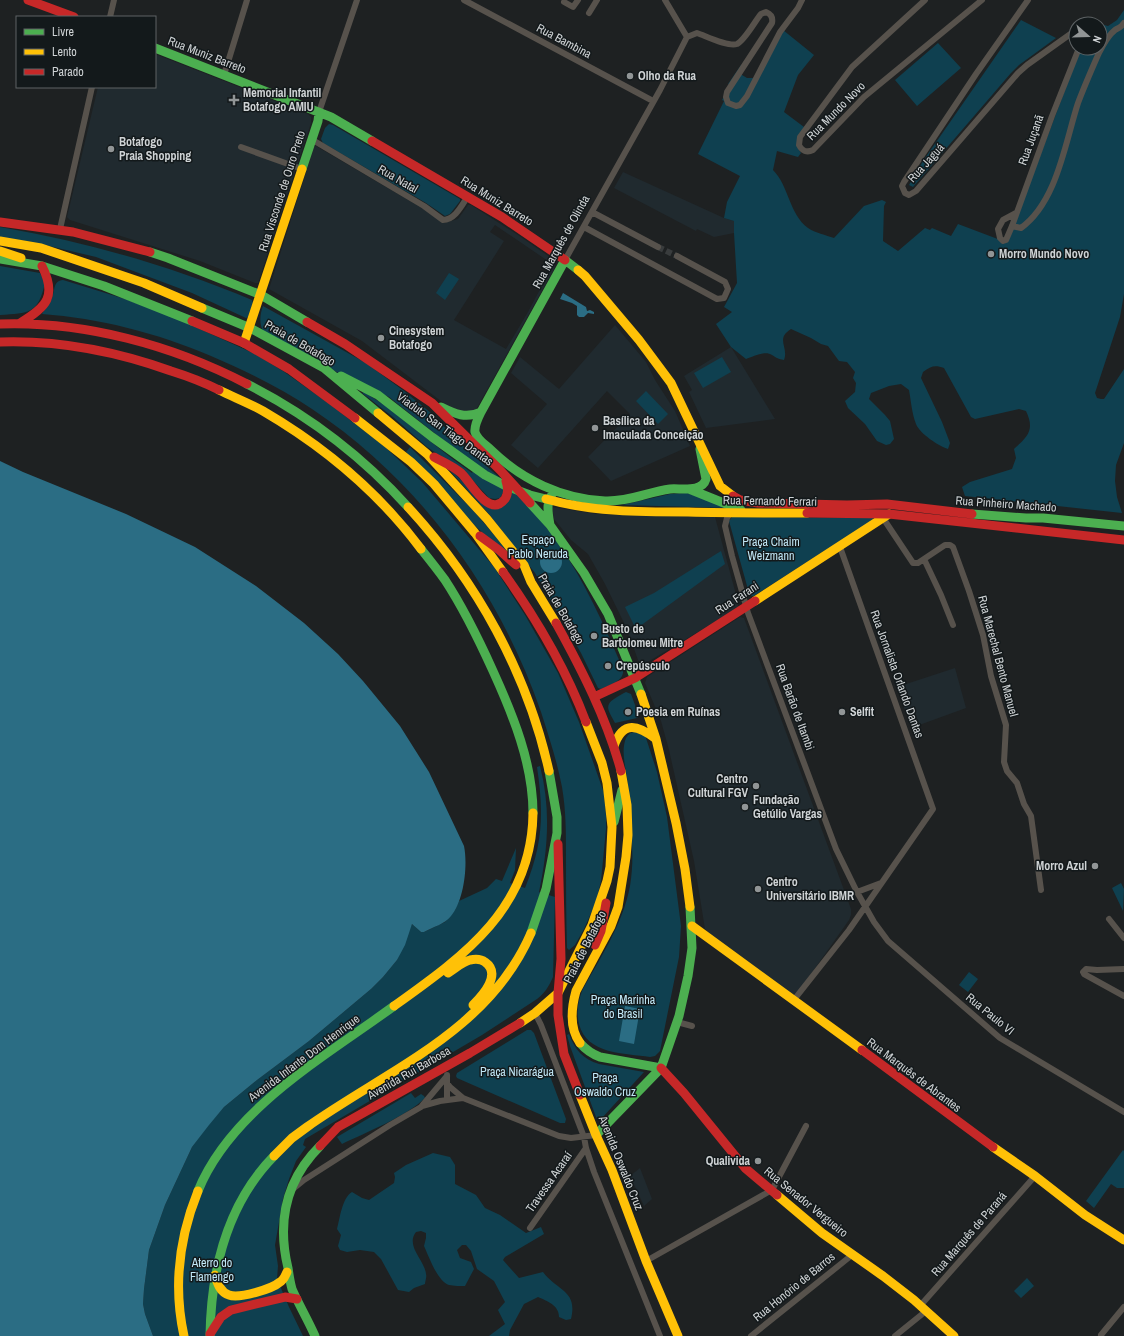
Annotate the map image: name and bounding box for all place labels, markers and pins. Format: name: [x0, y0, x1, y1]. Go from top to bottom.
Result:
place label: Olho da Rua: [638, 68, 696, 84]
marker: Olho da Rua: [625, 71, 635, 81]
place label: Memorial Infantil Botafogo AMIU: [243, 85, 321, 115]
marker: Memorial Infantil Botafogo AMIU: [228, 94, 240, 106]
place label: Botafogo Praia Shopping: [119, 134, 191, 164]
marker: Botafogo Praia Shopping: [106, 144, 116, 154]
place label: Morro Mundo Novo: [999, 246, 1089, 262]
marker: Morro Mundo Novo: [986, 249, 996, 259]
place label: Cinesystem Botafogo: [389, 323, 444, 353]
marker: Cinesystem Botafogo: [376, 333, 386, 343]
place label: Basílica da Imaculada Conceição: [603, 413, 704, 443]
marker: Basílica da Imaculada Conceição: [590, 423, 600, 433]
place label: Busto de Bartolomeu Mitre: [602, 621, 683, 651]
marker: Busto de Bartolomeu Mitre: [589, 631, 599, 641]
place label: Crepúsculo: [616, 658, 670, 674]
marker: Crepúsculo: [603, 661, 613, 671]
place label: Poesia em Ruínas: [636, 704, 721, 720]
place label: Selfit: [850, 704, 875, 720]
marker: Poesia em Ruínas: [623, 707, 633, 717]
marker: Selfit: [837, 707, 847, 717]
place label: Centro Cultural FGV: [688, 771, 748, 801]
marker: Centro Cultural FGV: [751, 781, 761, 791]
place label: Fundação Getúlio Vargas: [753, 792, 822, 822]
marker: Fundação Getúlio Vargas: [740, 802, 750, 812]
place label: Morro Azul: [1036, 858, 1087, 874]
marker: Morro Azul: [1090, 861, 1100, 871]
place label: Centro Universitário IBMR: [766, 874, 854, 904]
marker: Centro Universitário IBMR: [753, 884, 763, 894]
place label: Qualivida: [706, 1153, 751, 1169]
marker: Qualivida: [753, 1156, 763, 1166]

